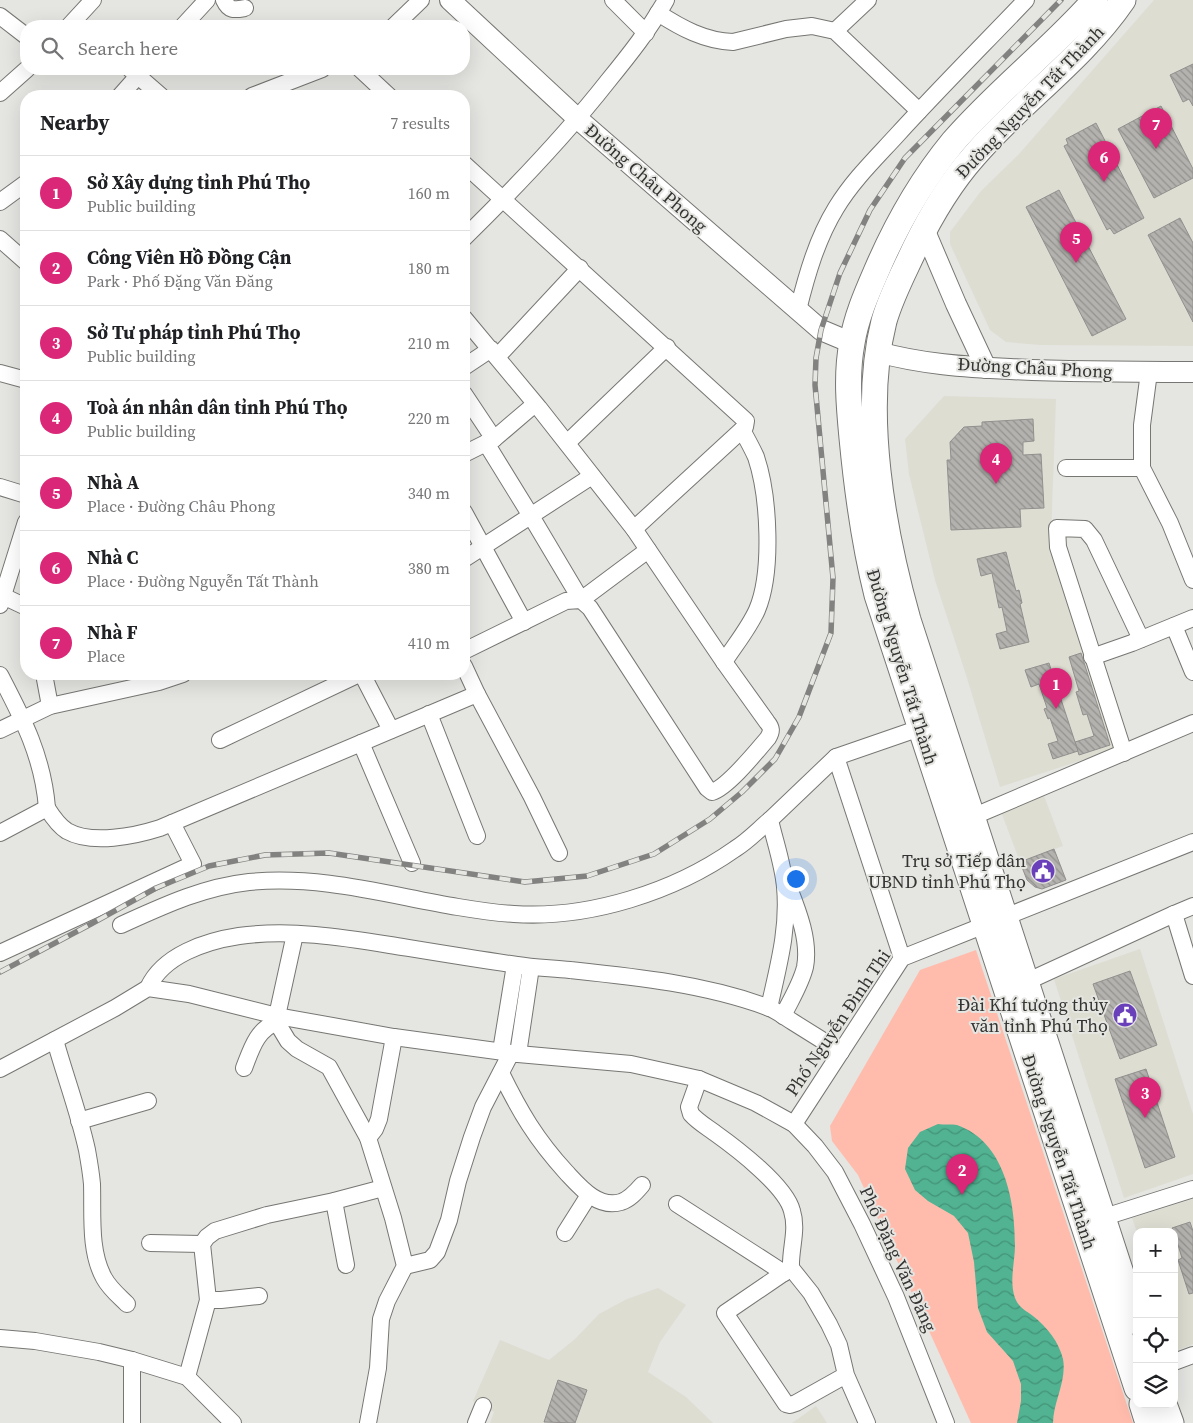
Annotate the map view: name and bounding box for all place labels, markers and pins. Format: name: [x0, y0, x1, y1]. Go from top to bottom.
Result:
pin: 7: [1140, 108, 1172, 149]
pin: 6: [1088, 141, 1120, 182]
pin: 5: [1060, 222, 1092, 263]
pin: 4: [980, 443, 1012, 484]
pin: 1: [1040, 668, 1072, 709]
place label: Trụ sở Tiếp dân UBND tỉnh Phú Thọ: [868, 848, 1026, 894]
public building icon: Trụ sở Tiếp dân UBND tỉnh Phú Thọ: [1030, 858, 1056, 884]
place label: Đài Khí tượng thủy văn tỉnh Phú Thọ: [958, 992, 1109, 1038]
public building icon: Đài Khí tượng thủy văn tỉnh Phú Thọ: [1112, 1002, 1138, 1028]
pin: 3: [1129, 1077, 1161, 1118]
pin: 2: [946, 1154, 978, 1195]

